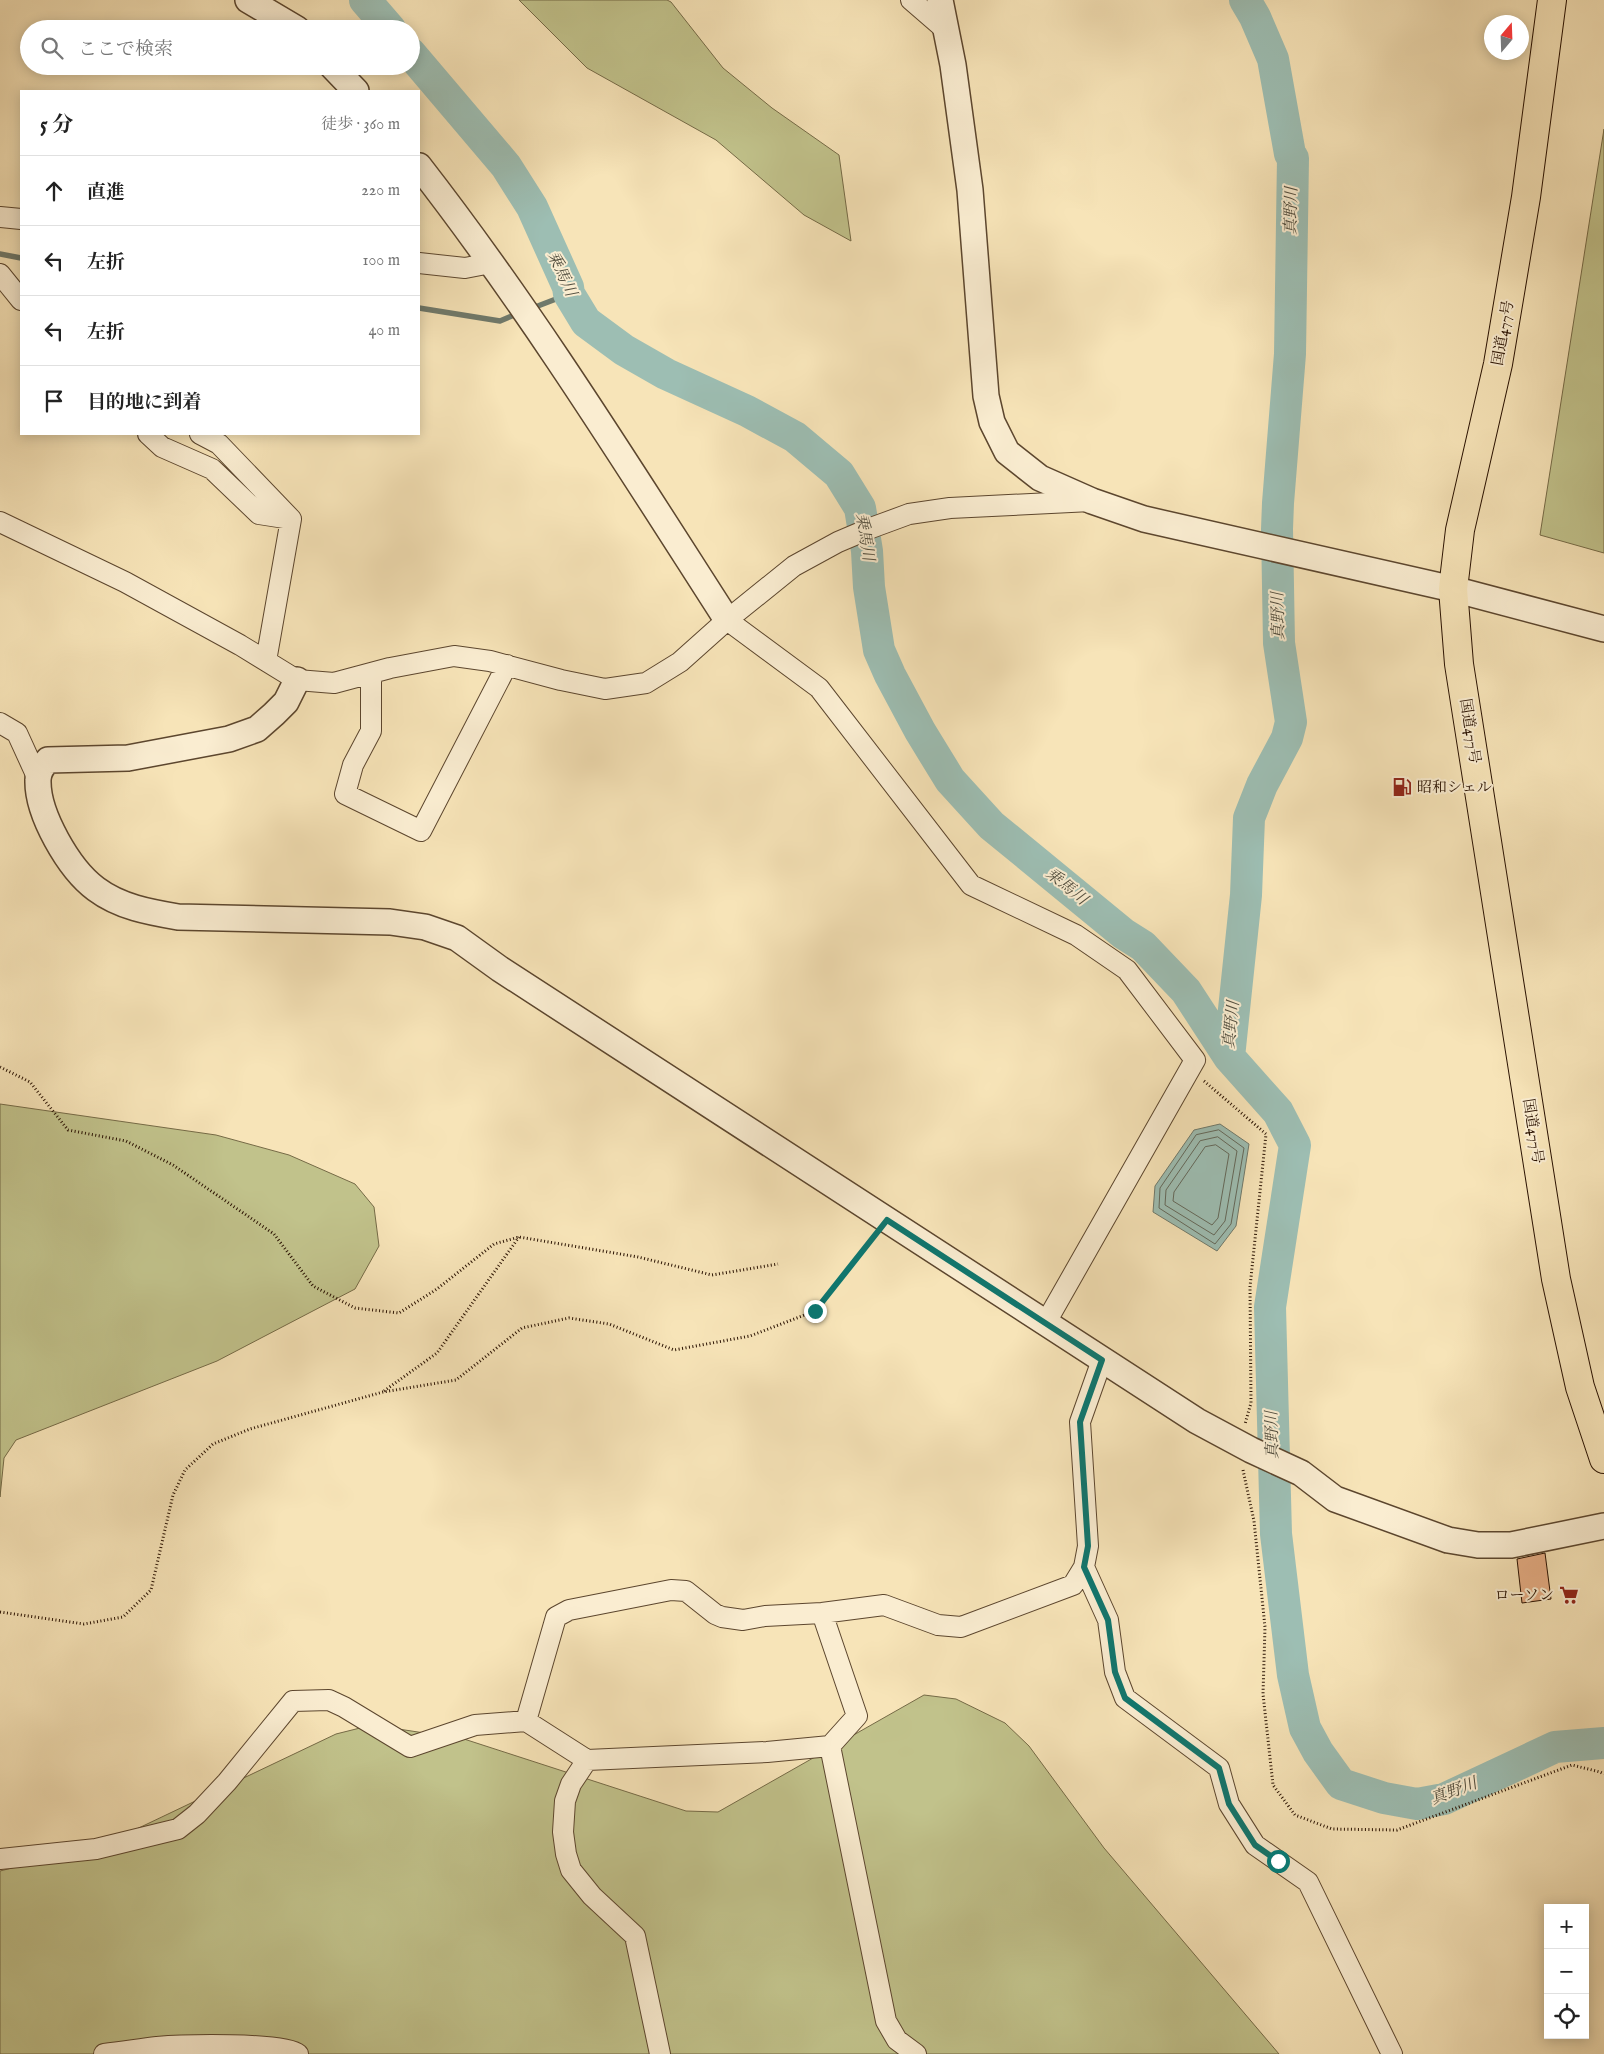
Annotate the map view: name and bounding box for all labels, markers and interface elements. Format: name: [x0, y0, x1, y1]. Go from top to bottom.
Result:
north arrow: [1484, 15, 1529, 60]
search box: [20, 20, 420, 75]
icon: search: [38, 34, 66, 62]
text: ここで検索: [78, 38, 173, 62]
text: 5 分: [40, 112, 73, 139]
text: 徒歩 · 360 m: [321, 115, 400, 135]
icon: ahead: [40, 177, 68, 205]
text: 直進: [87, 181, 125, 205]
text: 220 m: [361, 181, 400, 201]
water label: 真野川: [1282, 185, 1302, 235]
icon: left: [40, 247, 68, 275]
water label: 乗馬川: [542, 248, 581, 302]
text: 左折: [87, 251, 125, 275]
text: 100 m: [363, 251, 400, 271]
street label: 国道477号: [1488, 299, 1518, 367]
icon: left: [40, 317, 68, 345]
text: 左折: [87, 321, 125, 345]
text: 40 m: [368, 321, 400, 341]
icon: arrive: [40, 387, 68, 415]
text: 目的地に到着: [87, 391, 201, 415]
water label: 乗馬川: [850, 512, 878, 564]
water label: 真野川: [1269, 590, 1289, 640]
street label: 国道477号: [1455, 697, 1485, 765]
fuel station icon: 昭和シェル: [1391, 776, 1413, 798]
place label: 昭和シェル: [1417, 778, 1492, 797]
water label: 乗馬川: [1041, 864, 1092, 911]
water label: 真野川: [1220, 998, 1245, 1050]
street label: 国道477号: [1518, 1097, 1548, 1165]
route end: [804, 1300, 827, 1323]
water label: 真野川: [1263, 1409, 1283, 1459]
supermarket icon: ローソン: [1558, 1584, 1580, 1606]
place label: ローソン: [1495, 1586, 1554, 1605]
water label: 真野川: [1428, 1773, 1482, 1810]
route start: [1267, 1850, 1290, 1873]
map controls: [1544, 1904, 1589, 2039]
button: +: [1544, 1904, 1589, 1949]
button: −: [1544, 1949, 1589, 1994]
button: locate: [1544, 1994, 1589, 2039]

